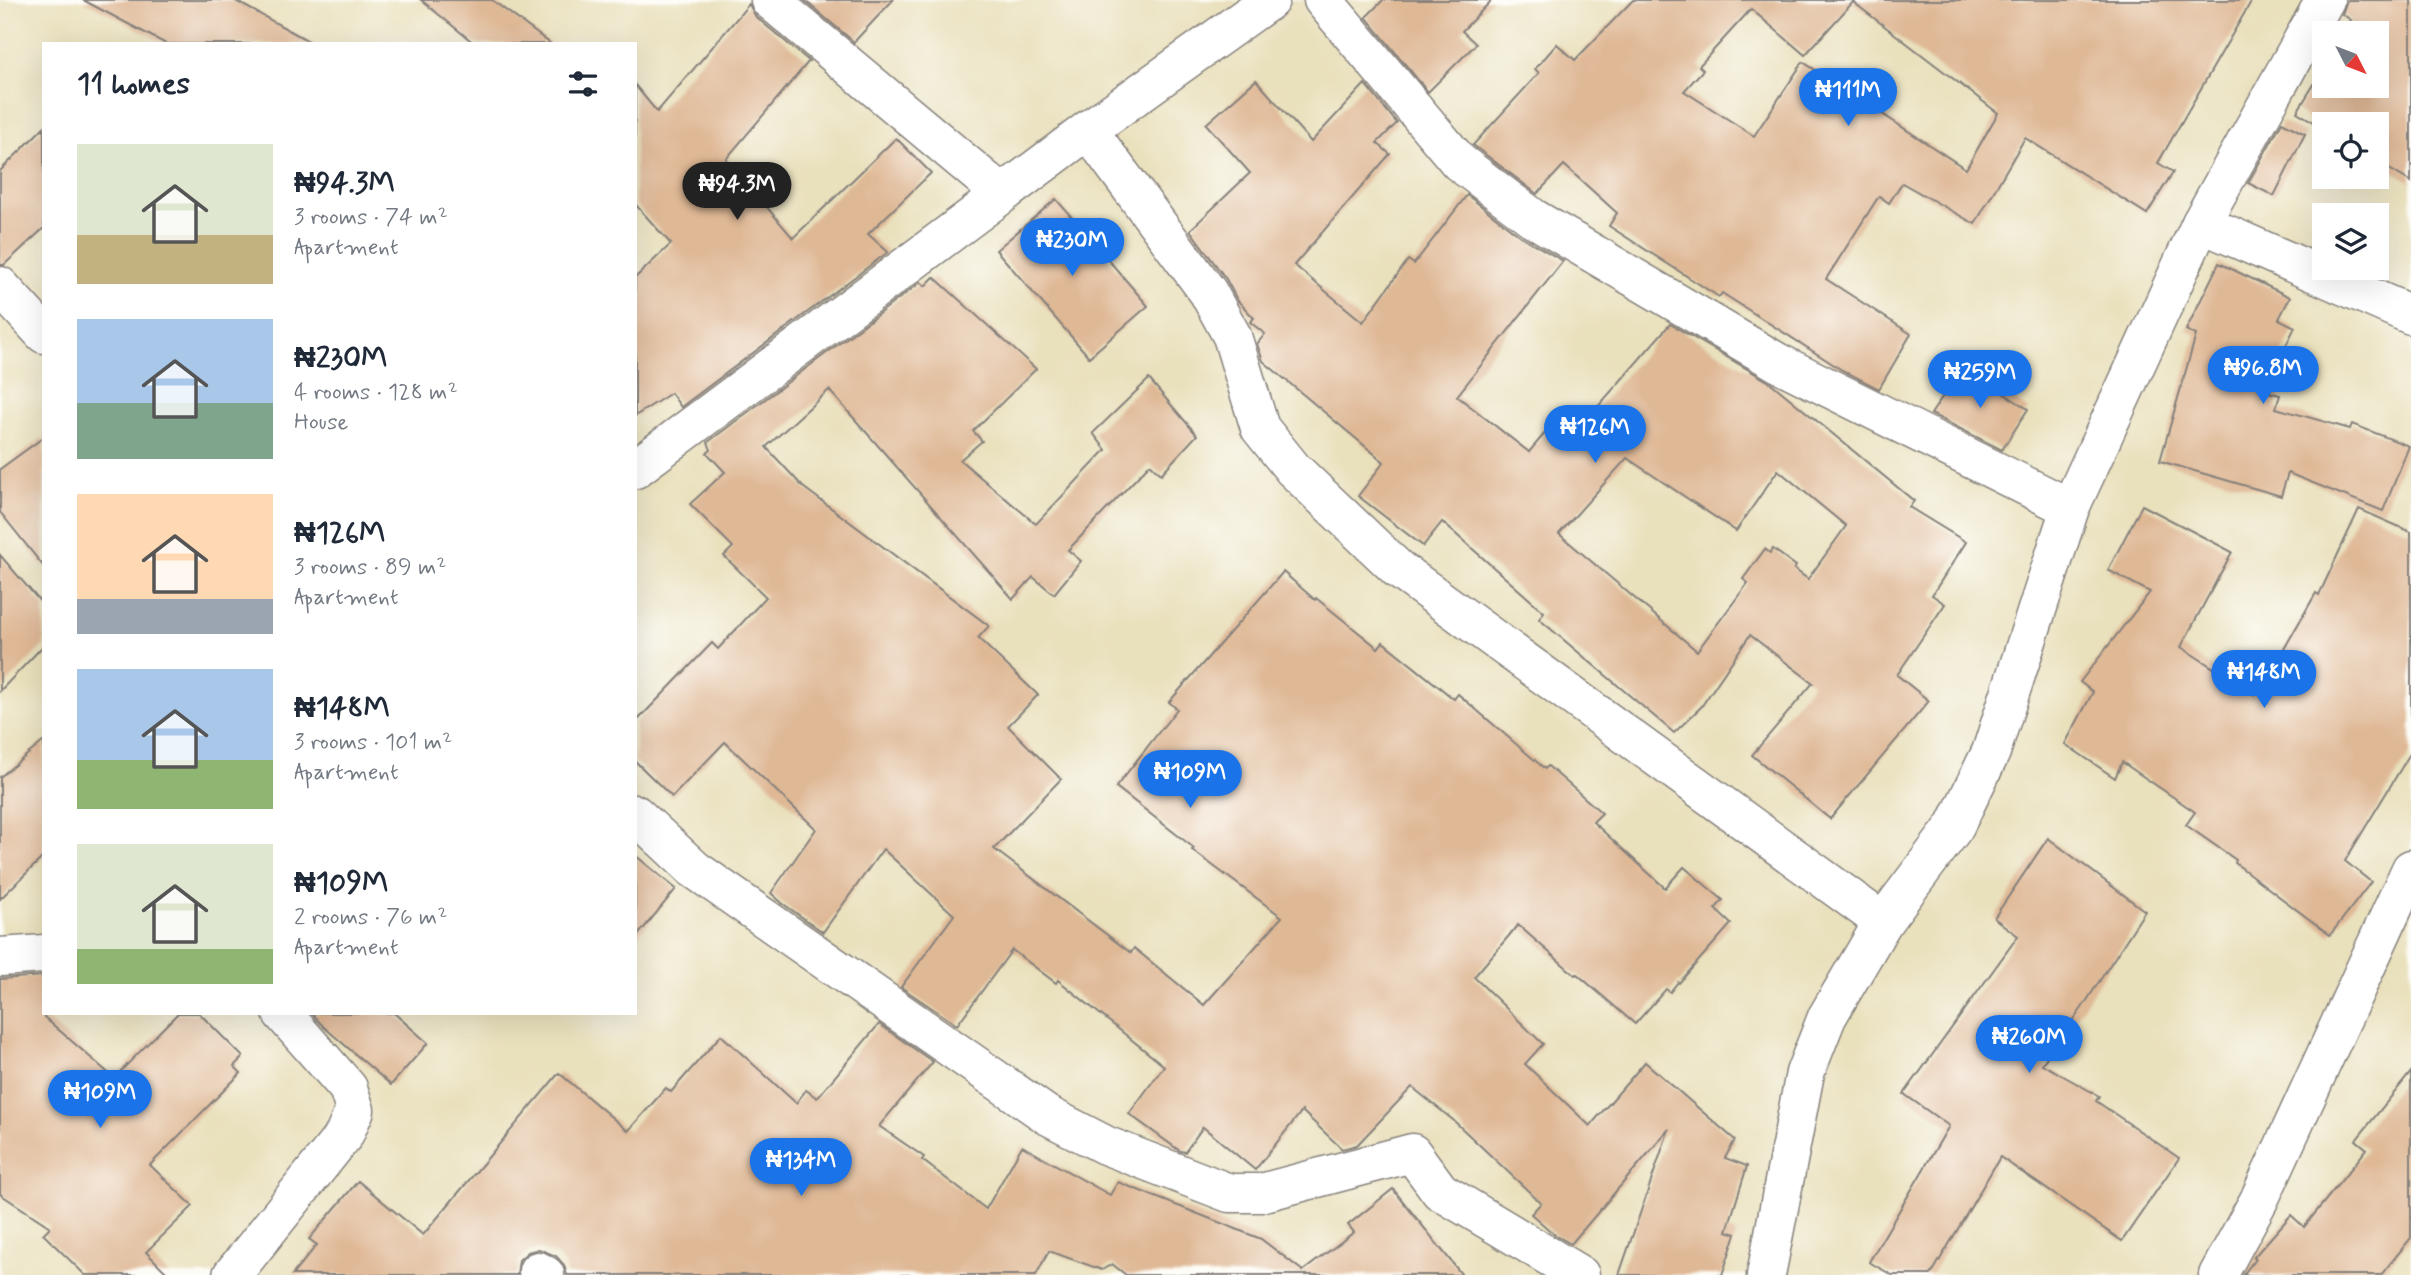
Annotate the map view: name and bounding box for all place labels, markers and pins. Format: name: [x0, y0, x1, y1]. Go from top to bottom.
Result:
pin: ₦111M: [1799, 68, 1897, 128]
pin: ₦94.3M: [680, 162, 794, 222]
pin: ₦230M: [1023, 218, 1121, 278]
pin: ₦96.8M: [2206, 346, 2320, 406]
pin: ₦259M: [1931, 350, 2029, 410]
pin: ₦126M: [1546, 406, 1644, 465]
pin: ₦148M: [2215, 650, 2313, 710]
pin: ₦109M: [1141, 750, 1239, 810]
pin: ₦260M: [1980, 1016, 2078, 1075]
pin: ₦109M: [51, 1070, 149, 1130]
pin: ₦134M: [752, 1138, 850, 1198]

